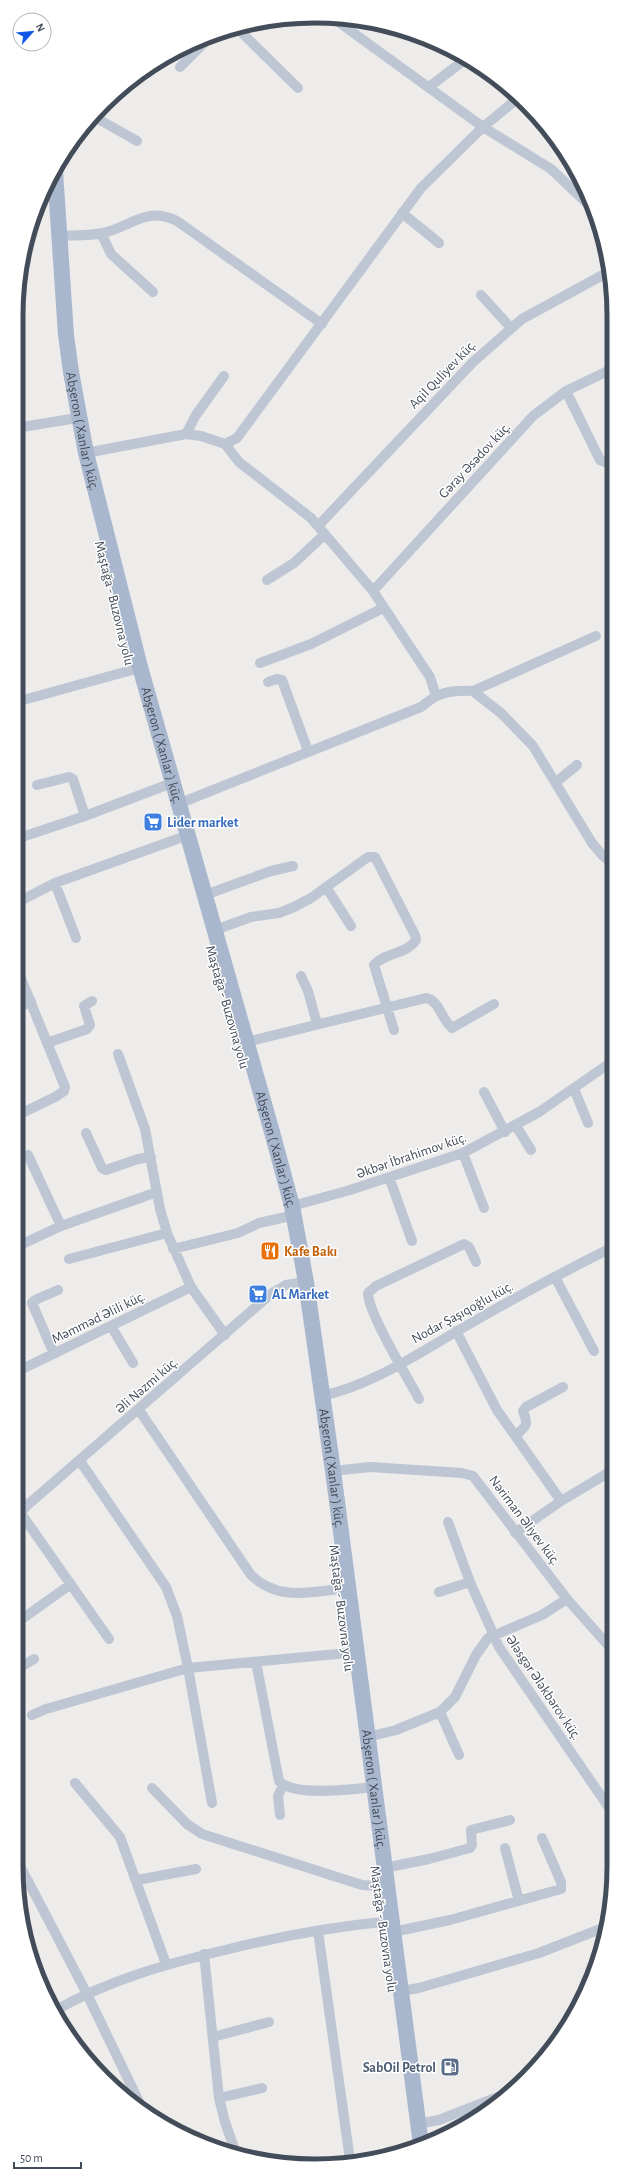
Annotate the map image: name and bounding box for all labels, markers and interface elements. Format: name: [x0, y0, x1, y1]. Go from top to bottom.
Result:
north arrow: [12, 12, 52, 52]
text: N: [34, 22, 47, 34]
street label: Aqil Quliyev küç.: [407, 338, 479, 412]
street label: Abşeron ( Xanlar ) küç.: [63, 371, 101, 492]
street label: Gəray Əsədov küç.: [436, 420, 513, 501]
street label: Maştağa - Buzovna yolu: [92, 540, 136, 667]
street label: Abşeron ( Xanlar ) küç.: [138, 685, 184, 805]
supermarket icon: Lider market: [142, 811, 164, 833]
place label: Lider market: [167, 816, 239, 830]
street label: Maştağa - Buzovna yolu: [203, 944, 251, 1071]
street label: Abşeron ( Xanlar ) küç.: [253, 1089, 298, 1210]
street label: Əkbər İbrahimov küç.: [353, 1128, 468, 1181]
restaurant icon: Kafe Bakı: [259, 1240, 281, 1262]
place label: Kafe Bakı: [284, 1245, 337, 1259]
street label: Nodar Şaşıqoğlu küç.: [410, 1279, 515, 1346]
supermarket icon: AL Market: [247, 1283, 269, 1305]
place label: AL Market: [272, 1288, 329, 1302]
street label: Məmməd Əlili küç.: [50, 1289, 147, 1347]
street label: Əli Nəzmi küç.: [113, 1355, 181, 1417]
street label: Abşeron ( Xanlar ) küç.: [316, 1407, 346, 1529]
street label: Nəriman Əliyev küç.: [486, 1473, 562, 1568]
street label: Maştağa - Buzovna yolu: [326, 1544, 356, 1672]
street label: Ələsgər Ələkbərov küç.: [503, 1633, 583, 1743]
street label: Abşeron ( Xanlar ) küç.: [359, 1729, 388, 1850]
street label: Maştağa - Buzovna yolu: [367, 1865, 399, 1993]
fuel station icon: SabOil Petrol: [439, 2056, 461, 2078]
place label: SabOil Petrol: [363, 2061, 436, 2075]
scale bar: [14, 2144, 81, 2170]
text: 50 m: [20, 2152, 43, 2164]

